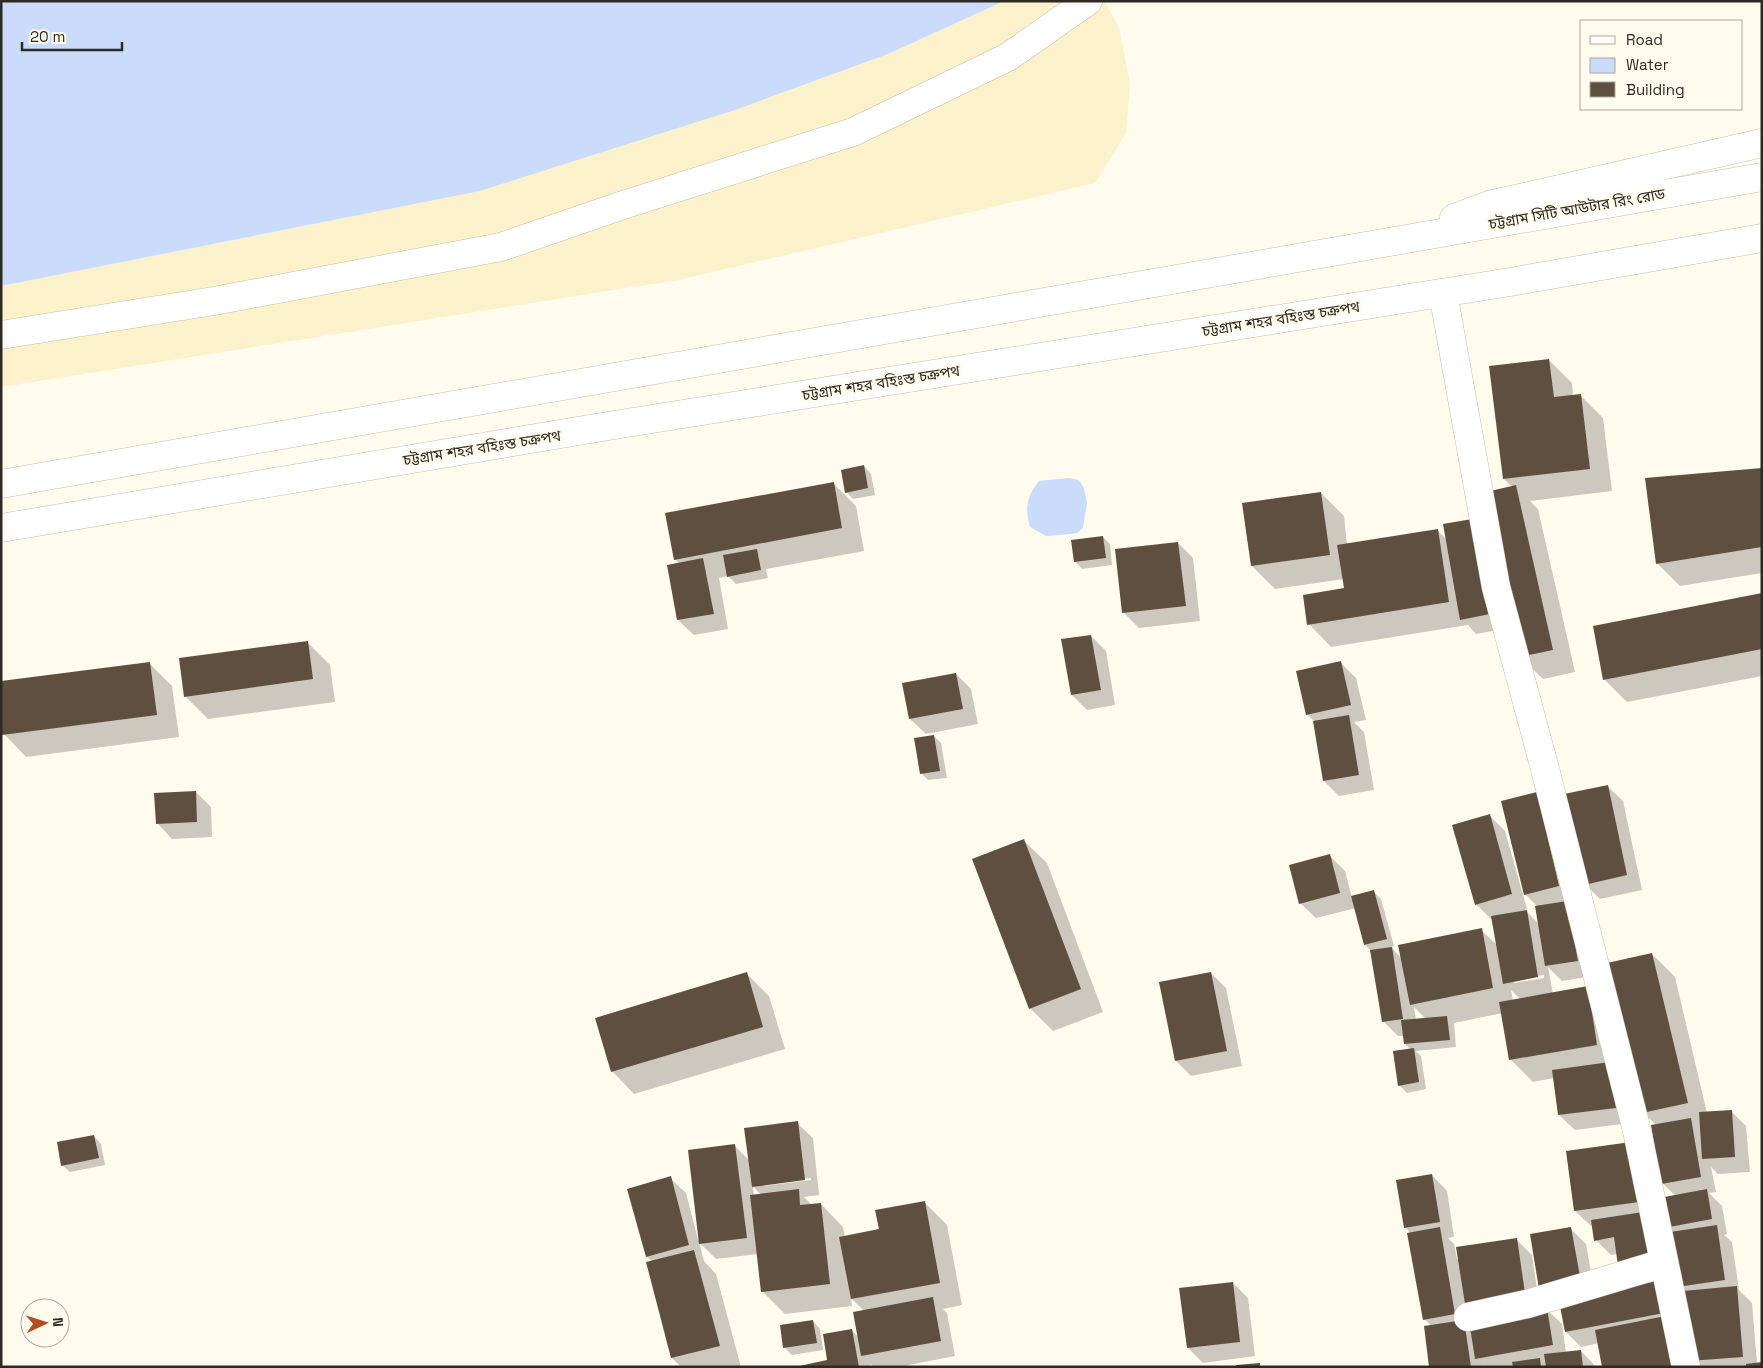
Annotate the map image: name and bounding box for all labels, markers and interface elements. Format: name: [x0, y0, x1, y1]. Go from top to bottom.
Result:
scale bar: [22, 20, 122, 52]
legend: [1580, 20, 1743, 110]
text: 20 m: [30, 27, 65, 46]
text: Road: [1626, 30, 1663, 49]
text: Water: [1626, 55, 1669, 74]
text: Building: [1626, 80, 1685, 99]
street label: চট্টগ্রাম সিটি আউটার রিং রোড: [1486, 184, 1667, 234]
street label: চট্টগ্রাম শহর বহিঃস্ত চক্রপথ: [1200, 297, 1361, 341]
street label: চট্টগ্রাম শহর বহিঃস্ত চক্রপথ: [800, 361, 961, 405]
street label: চট্টগ্রাম শহর বহিঃস্ত চক্রপথ: [401, 426, 562, 470]
north arrow: [20, 1298, 70, 1348]
text: N: [49, 1317, 67, 1327]

